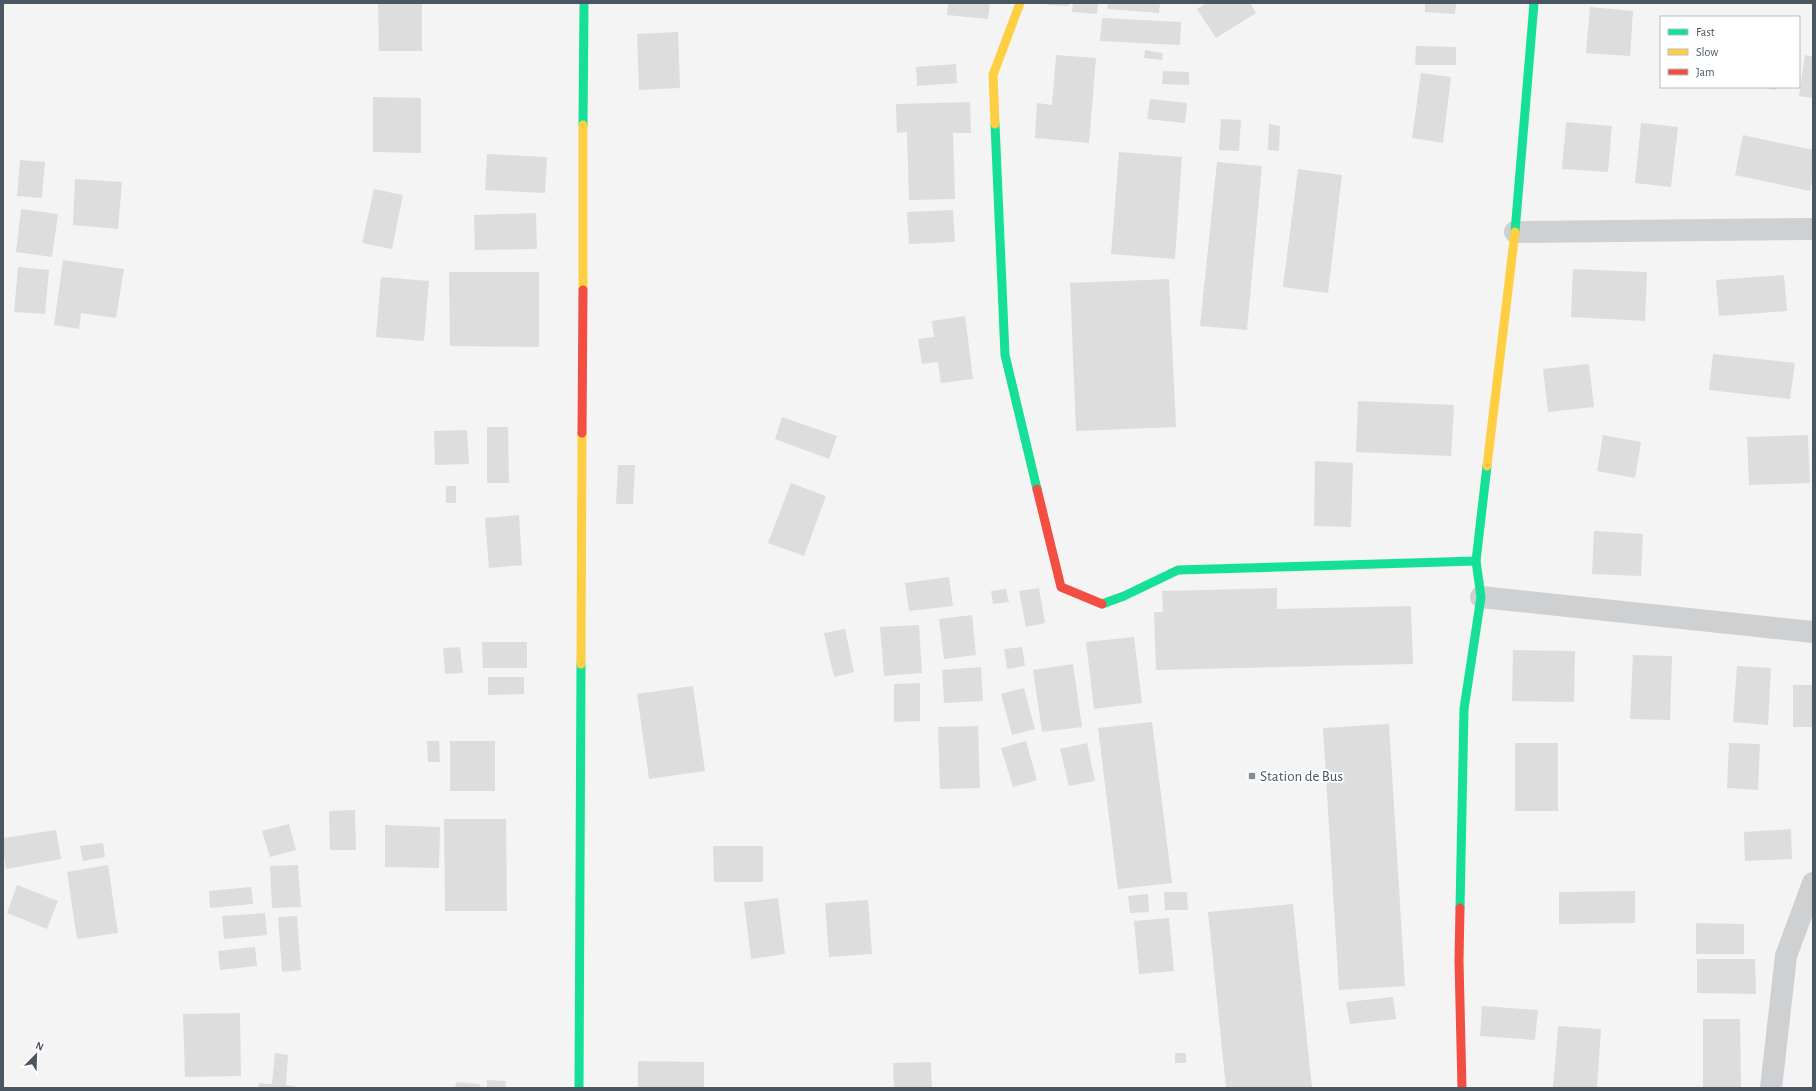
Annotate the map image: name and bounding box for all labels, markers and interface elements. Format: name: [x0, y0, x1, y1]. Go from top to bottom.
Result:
legend: [1660, 16, 1800, 88]
text: Fast: [1696, 26, 1715, 38]
text: Slow: [1696, 46, 1718, 58]
text: Jam: [1696, 66, 1715, 78]
place label: Station de Bus: [1260, 769, 1343, 784]
marker: Station de Bus: [1247, 771, 1257, 781]
north arrow: [16, 1035, 56, 1075]
text: N: [34, 1040, 45, 1053]

